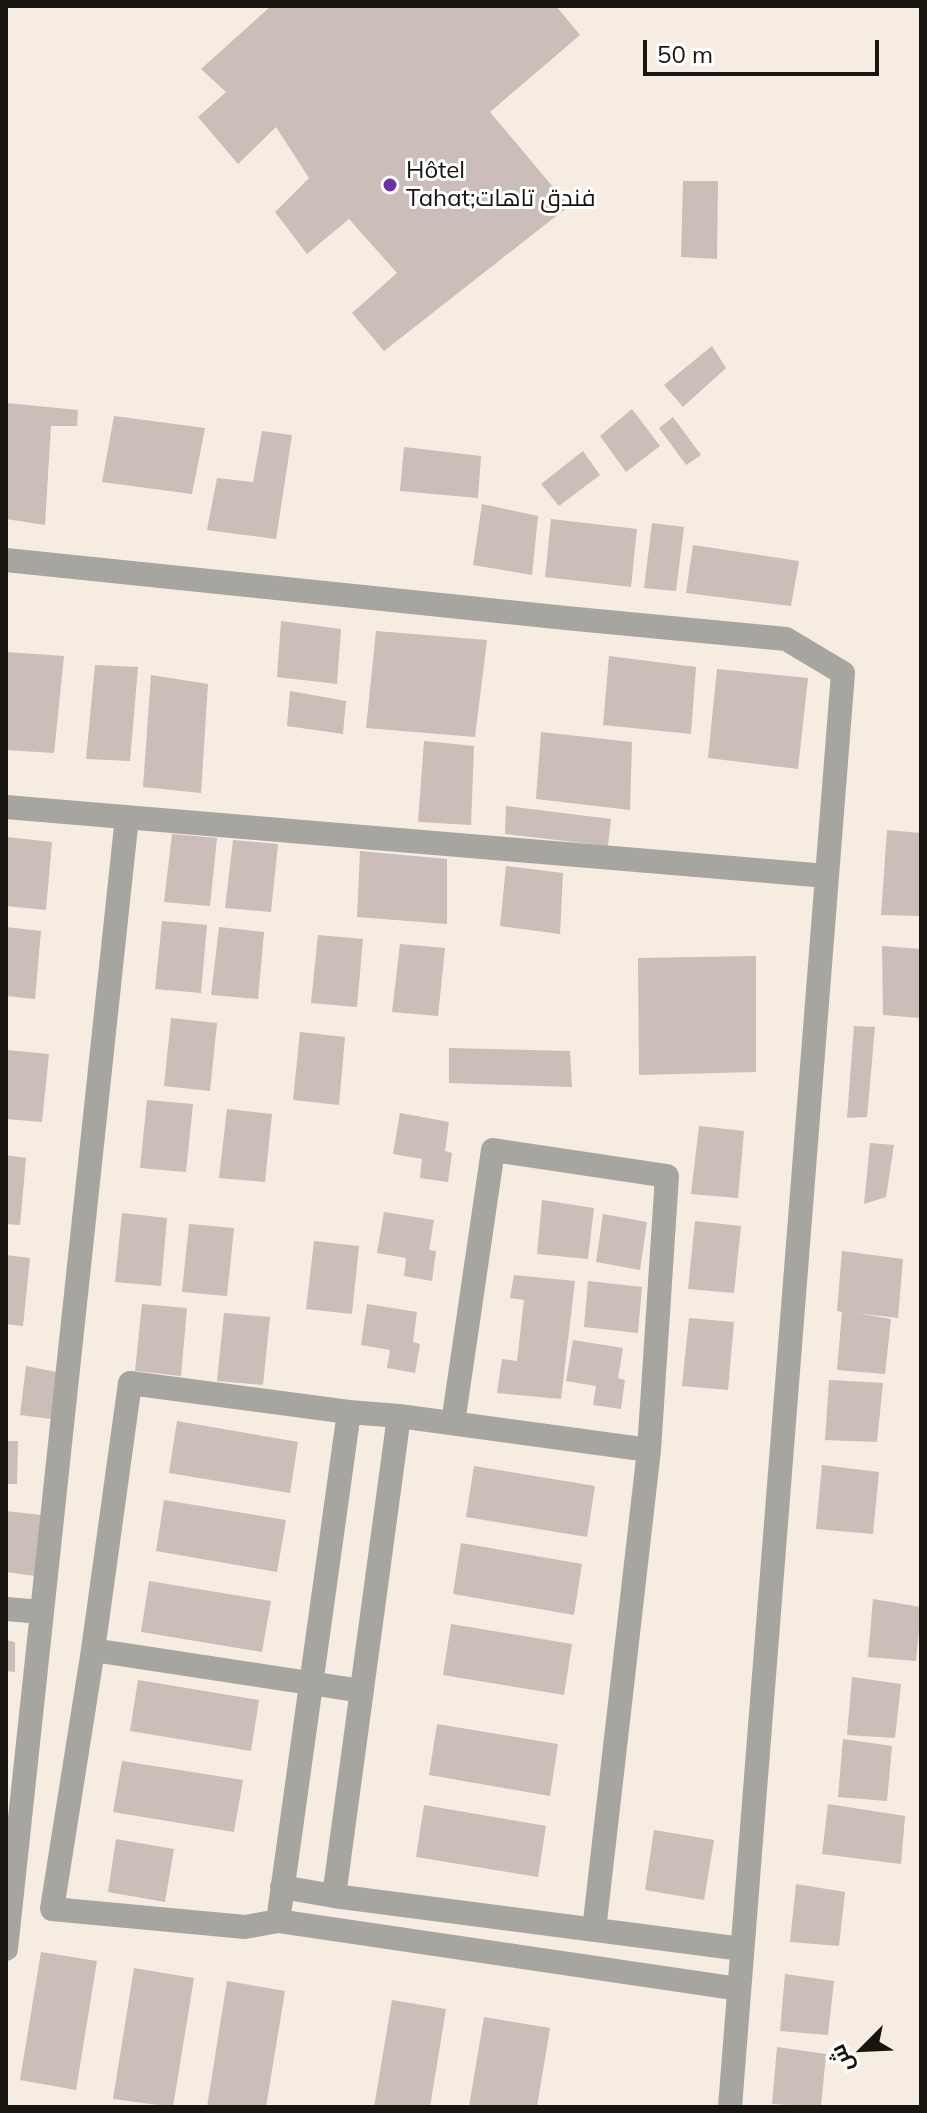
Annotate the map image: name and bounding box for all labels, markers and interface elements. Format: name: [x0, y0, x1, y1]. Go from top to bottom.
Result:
scale bar: [647, 24, 883, 74]
text: 50 m: [657, 39, 713, 69]
place label: Hôtel Tahat;فندق تاهات: [406, 157, 595, 213]
marker: Hôtel Tahat;فندق تاهات: [381, 176, 399, 194]
north arrow: [823, 2009, 903, 2089]
text: ش: [823, 2040, 860, 2077]

